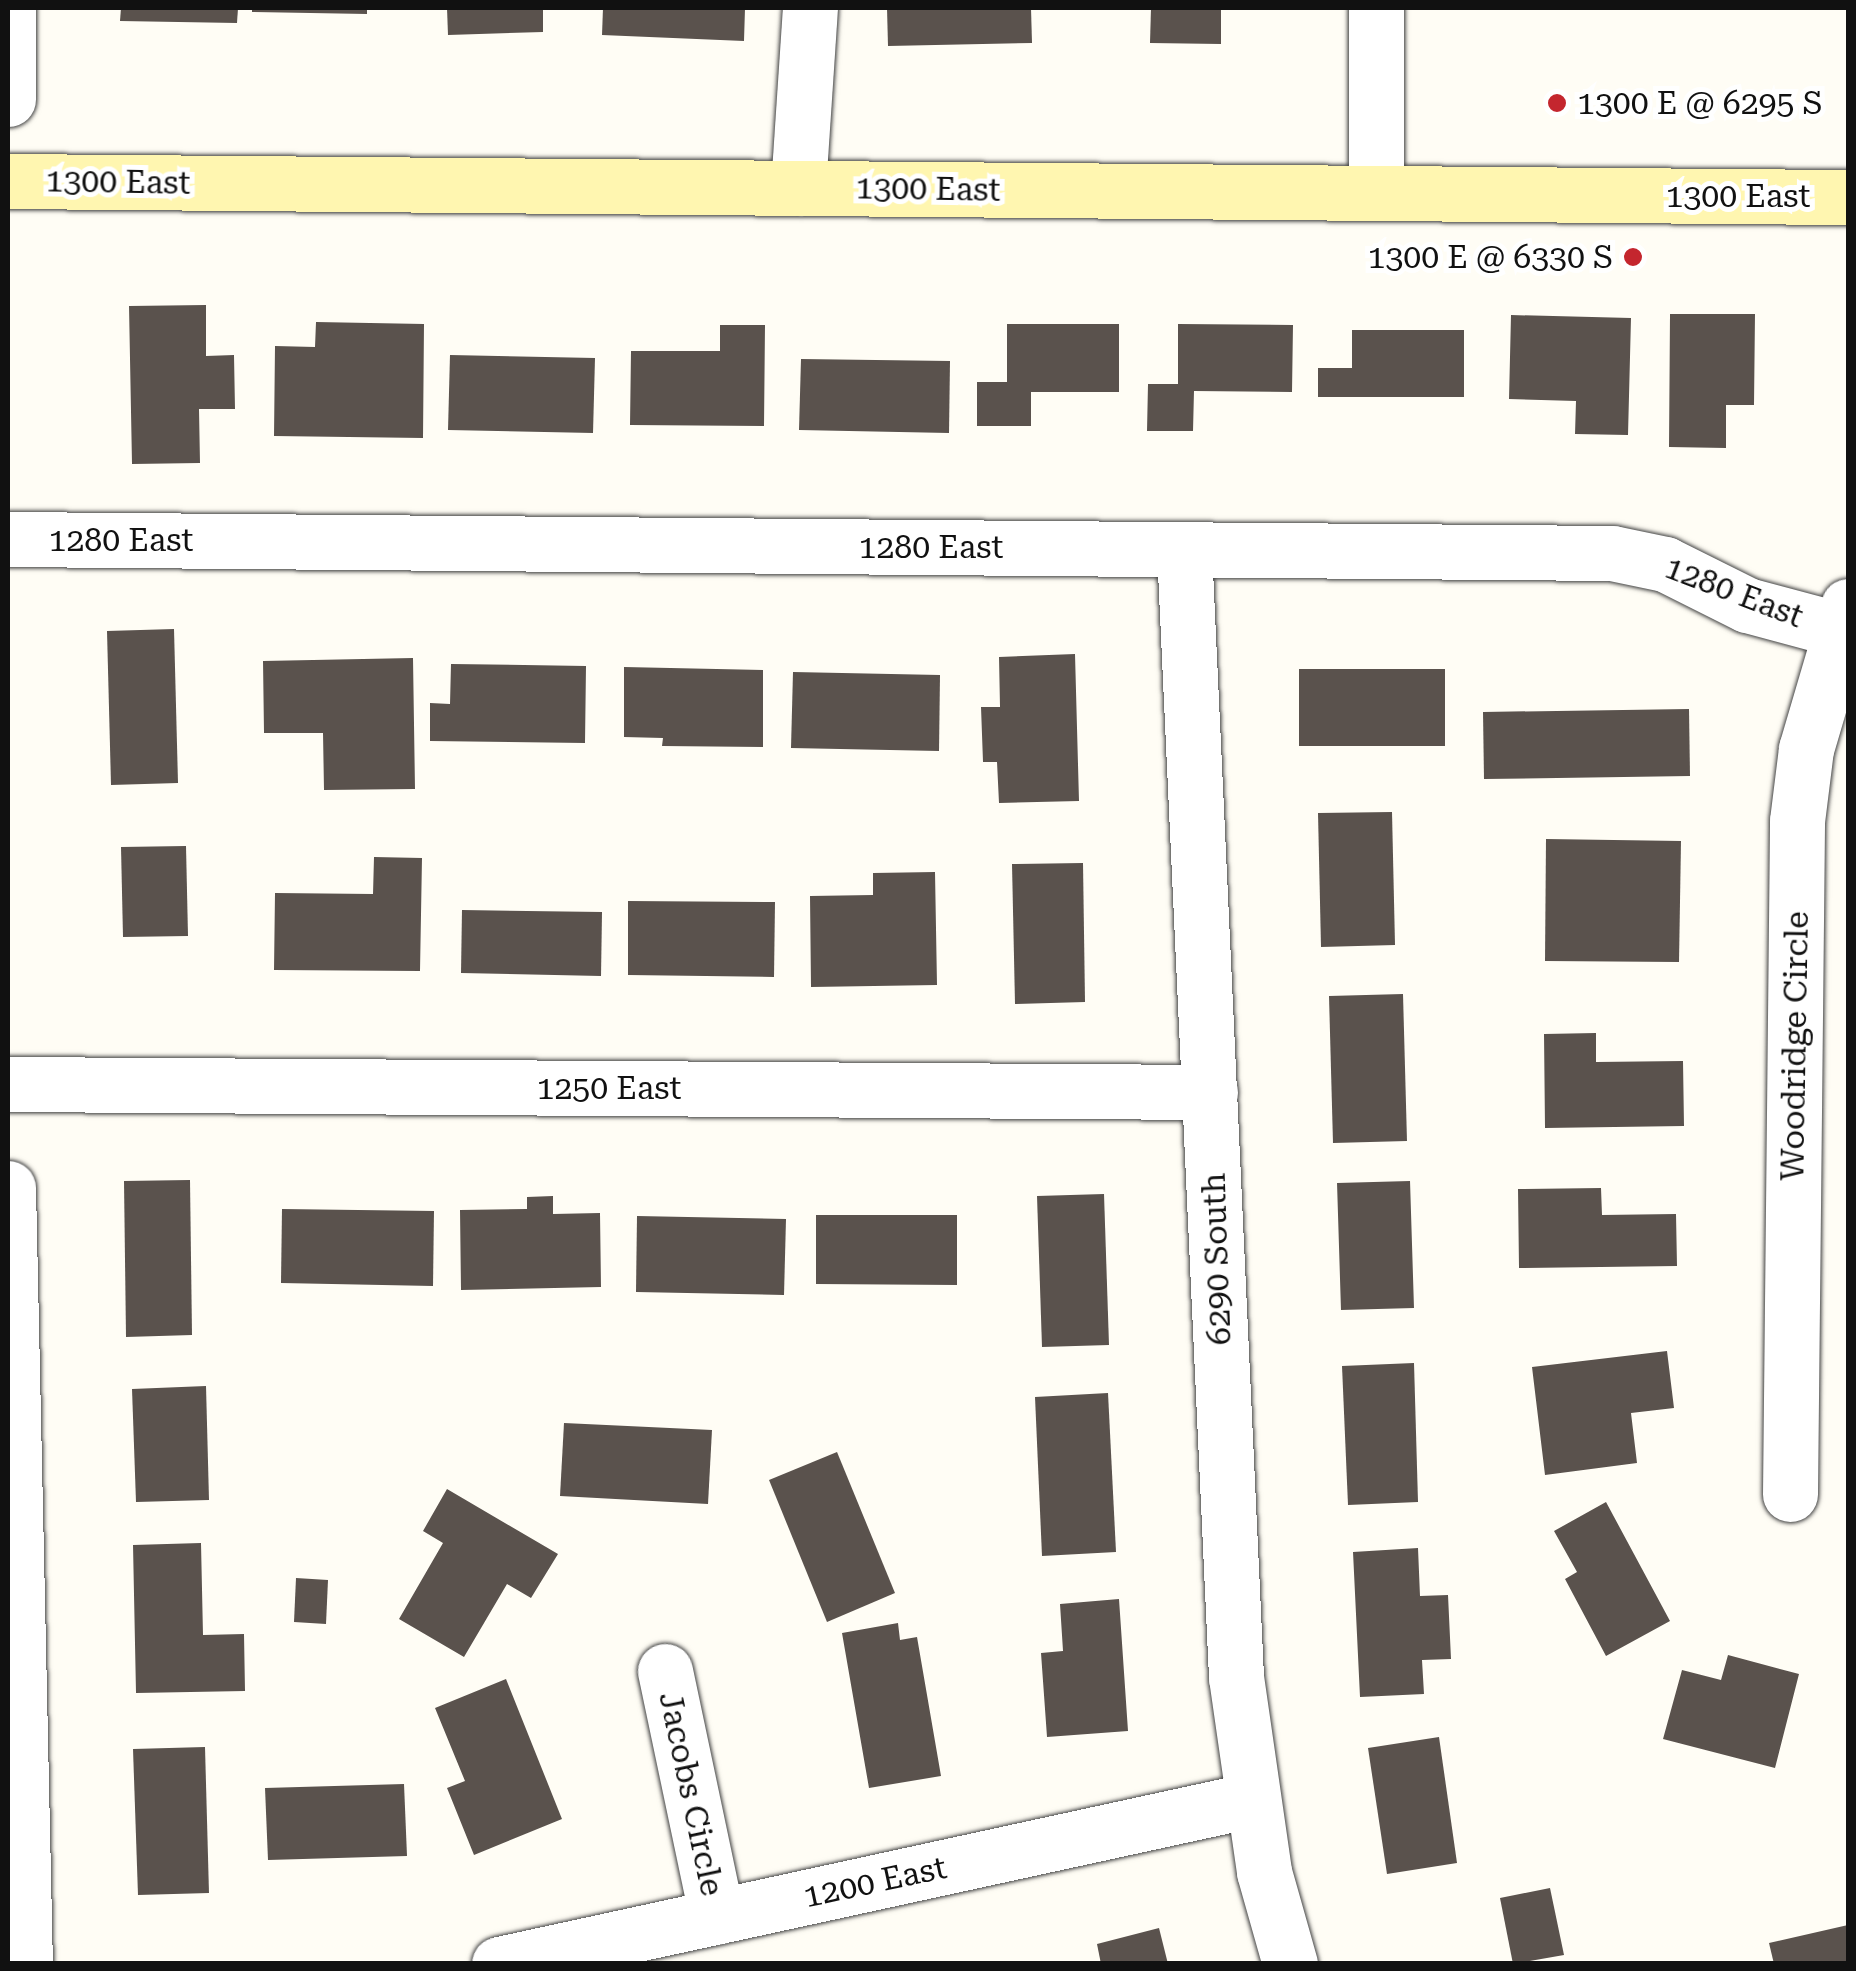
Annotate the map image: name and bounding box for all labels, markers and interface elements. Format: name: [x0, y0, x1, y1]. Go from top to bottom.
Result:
place label: 1300 E @ 6295 S: [1577, 84, 1822, 122]
marker: 1300 E @ 6295 S: [1546, 92, 1568, 114]
street label: 1300 East: [45, 162, 191, 202]
street label: 1300 East: [855, 169, 1001, 209]
street label: 1300 East: [1666, 177, 1810, 215]
place label: 1300 E @ 6330 S: [1368, 238, 1613, 276]
marker: 1300 E @ 6330 S: [1622, 246, 1644, 268]
street label: 1280 East: [49, 521, 193, 559]
street label: 1280 East: [859, 528, 1003, 566]
street label: 1280 East: [1659, 548, 1809, 636]
street label: Woodridge Circle: [1773, 911, 1817, 1181]
street label: 1250 East: [537, 1069, 681, 1107]
street label: 6290 South: [1195, 1172, 1239, 1346]
street label: Jacobs Circle: [651, 1689, 731, 1899]
street label: 1200 East: [800, 1848, 950, 1916]

